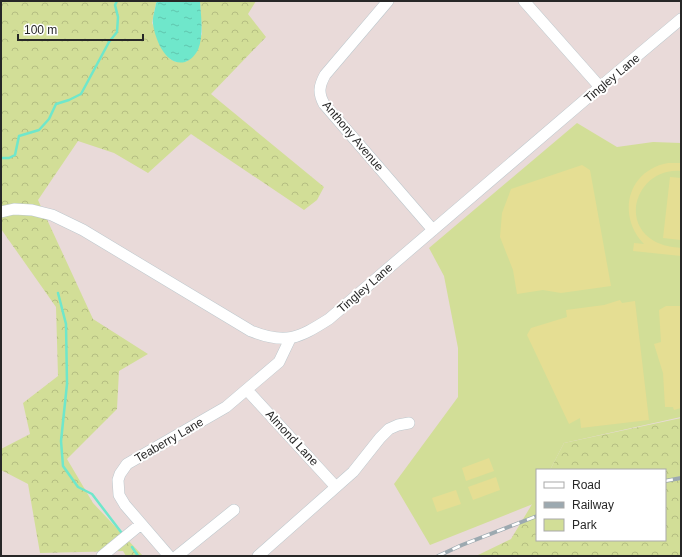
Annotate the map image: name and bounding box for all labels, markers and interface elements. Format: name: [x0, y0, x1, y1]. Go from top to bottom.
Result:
scale bar: [18, 16, 143, 42]
text: 100 m: [24, 23, 57, 37]
street label: Tingley Lane: [581, 50, 643, 105]
street label: Anthony Avenue: [320, 98, 387, 174]
street label: Tingley Lane: [335, 260, 396, 316]
street label: Almond Lane: [263, 407, 321, 469]
street label: Teaberry Lane: [132, 415, 206, 465]
legend: [536, 469, 666, 541]
text: Road: [572, 478, 601, 492]
text: Railway: [572, 498, 614, 512]
text: Park: [572, 518, 598, 532]

